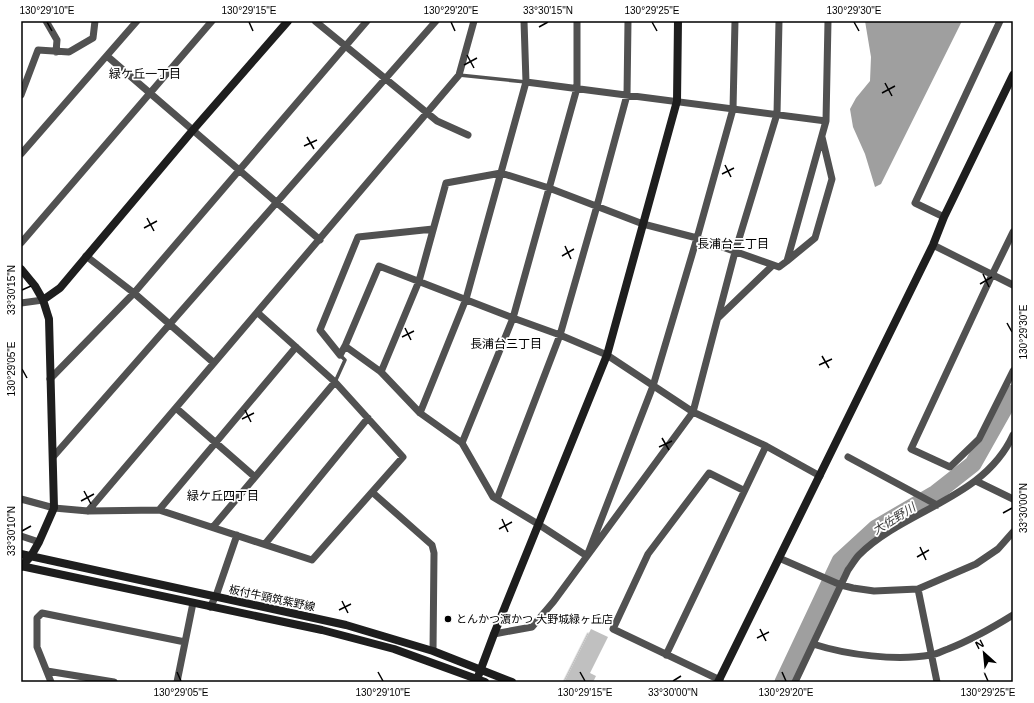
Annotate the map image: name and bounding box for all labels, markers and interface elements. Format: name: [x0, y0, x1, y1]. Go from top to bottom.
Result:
text: 130°29'10"E: [19, 5, 75, 16]
text: 130°29'15"E: [221, 5, 277, 16]
text: 130°29'20"E: [423, 5, 479, 16]
text: 33°30'15"N: [523, 5, 573, 16]
text: 130°29'25"E: [624, 5, 680, 16]
text: 130°29'30"E: [826, 5, 882, 16]
district label: 緑ケ丘一丁目: [109, 67, 181, 81]
district label: 長浦台二丁目: [697, 237, 769, 251]
text: 33°30'15"N: [6, 265, 17, 315]
text: 130°29'30"E: [1018, 304, 1029, 360]
district label: 長浦台三丁目: [470, 337, 542, 351]
text: 130°29'05"E: [6, 341, 17, 397]
text: 33°30'00"N: [1018, 483, 1029, 533]
district label: 緑ケ丘四丁目: [187, 489, 259, 503]
water label: 大佐野川: [870, 499, 920, 538]
text: 33°30'10"N: [6, 506, 17, 556]
street label: 板付牛頸筑紫野線: [228, 583, 316, 613]
place label: とんかつ濵かつ 大野城緑ヶ丘店: [456, 613, 613, 625]
marker: とんかつ濵かつ 大野城緑ヶ丘店: [443, 614, 453, 624]
north arrow: [964, 633, 1004, 673]
text: N: [973, 637, 986, 651]
text: 130°29'05"E: [153, 687, 209, 698]
text: 130°29'10"E: [355, 687, 411, 698]
text: 130°29'15"E: [557, 687, 613, 698]
text: 33°30'00"N: [648, 687, 698, 698]
text: 130°29'20"E: [758, 687, 814, 698]
text: 130°29'25"E: [960, 687, 1016, 698]

